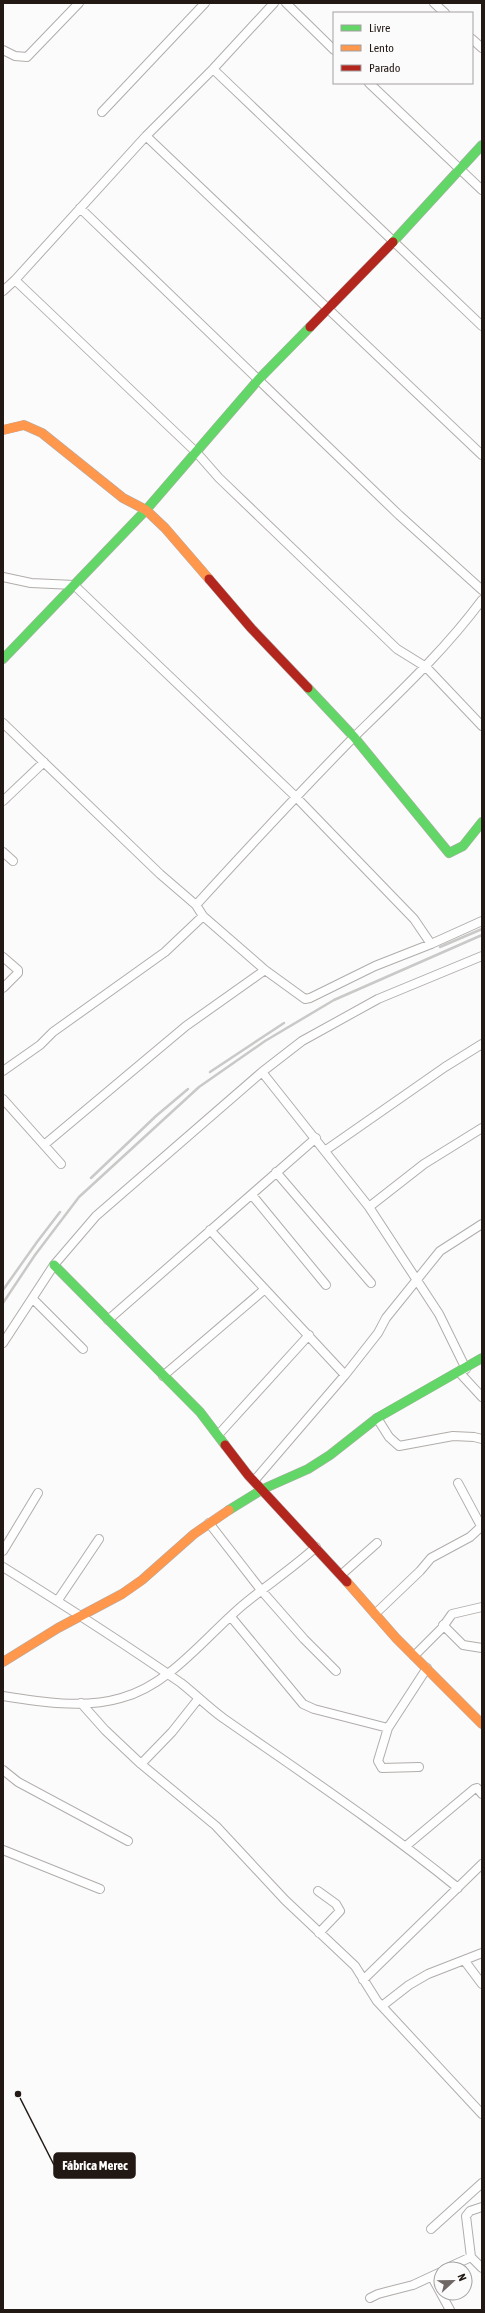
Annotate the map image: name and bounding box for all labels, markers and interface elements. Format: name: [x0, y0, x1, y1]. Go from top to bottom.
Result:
legend: [333, 12, 473, 84]
text: Livre: [369, 21, 390, 35]
text: Lento: [369, 41, 394, 55]
text: Parado: [369, 61, 401, 75]
callout: Fábrica Merec: [54, 2153, 135, 2178]
text: Fábrica Merec: [62, 2158, 128, 2173]
north arrow: [433, 2261, 473, 2301]
text: N: [455, 2272, 469, 2283]

